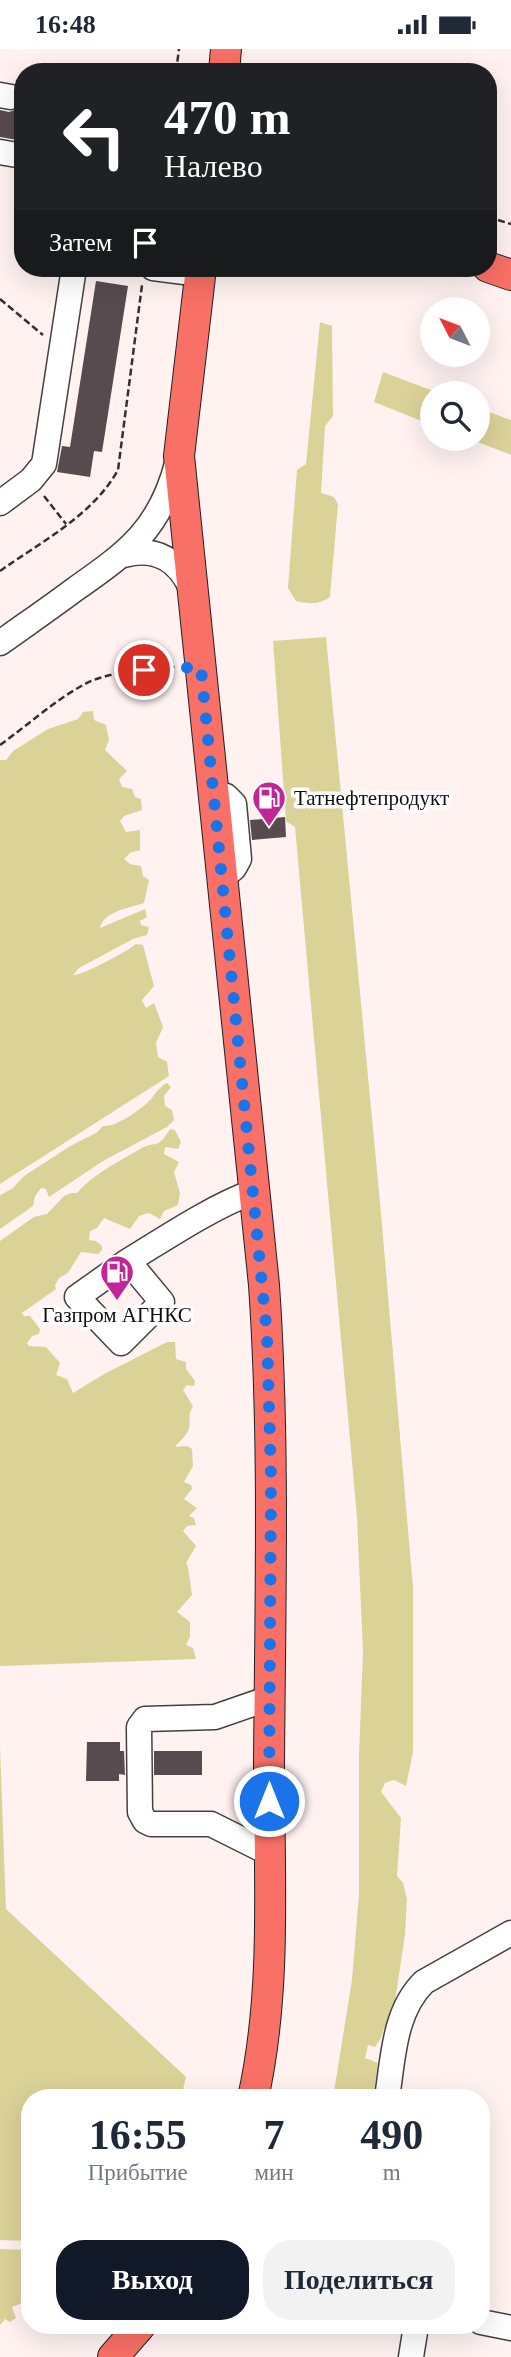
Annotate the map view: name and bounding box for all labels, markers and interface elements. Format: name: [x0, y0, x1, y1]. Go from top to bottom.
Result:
text: 16:48: [35, 10, 96, 39]
text: 470 m: [164, 90, 291, 145]
icon: left: [49, 91, 140, 182]
text: Налево: [164, 148, 263, 184]
icon: arrive: [126, 224, 164, 262]
text: Затем: [49, 228, 112, 257]
north arrow: [420, 297, 490, 367]
map controls: [420, 297, 490, 451]
button: search: [420, 381, 490, 451]
pin: [114, 640, 174, 700]
icon: arrive: [125, 651, 163, 689]
fuel station icon: Татнефтепродукт: [250, 779, 288, 828]
place label: Татнефтепродукт: [294, 786, 449, 810]
fuel station icon: Газпром АГНКС: [98, 1253, 136, 1302]
place label: Газпром АГНКС: [42, 1303, 192, 1327]
position arrow: [232, 1764, 306, 1838]
text: 16:55: [89, 2112, 187, 2158]
text: 7: [264, 2112, 285, 2158]
text: 490: [360, 2112, 423, 2158]
text: Прибытие: [88, 2160, 188, 2185]
text: мин: [254, 2160, 294, 2185]
text: m: [383, 2160, 401, 2185]
button: Выход: [56, 2240, 249, 2320]
button: Поделиться: [263, 2240, 455, 2320]

